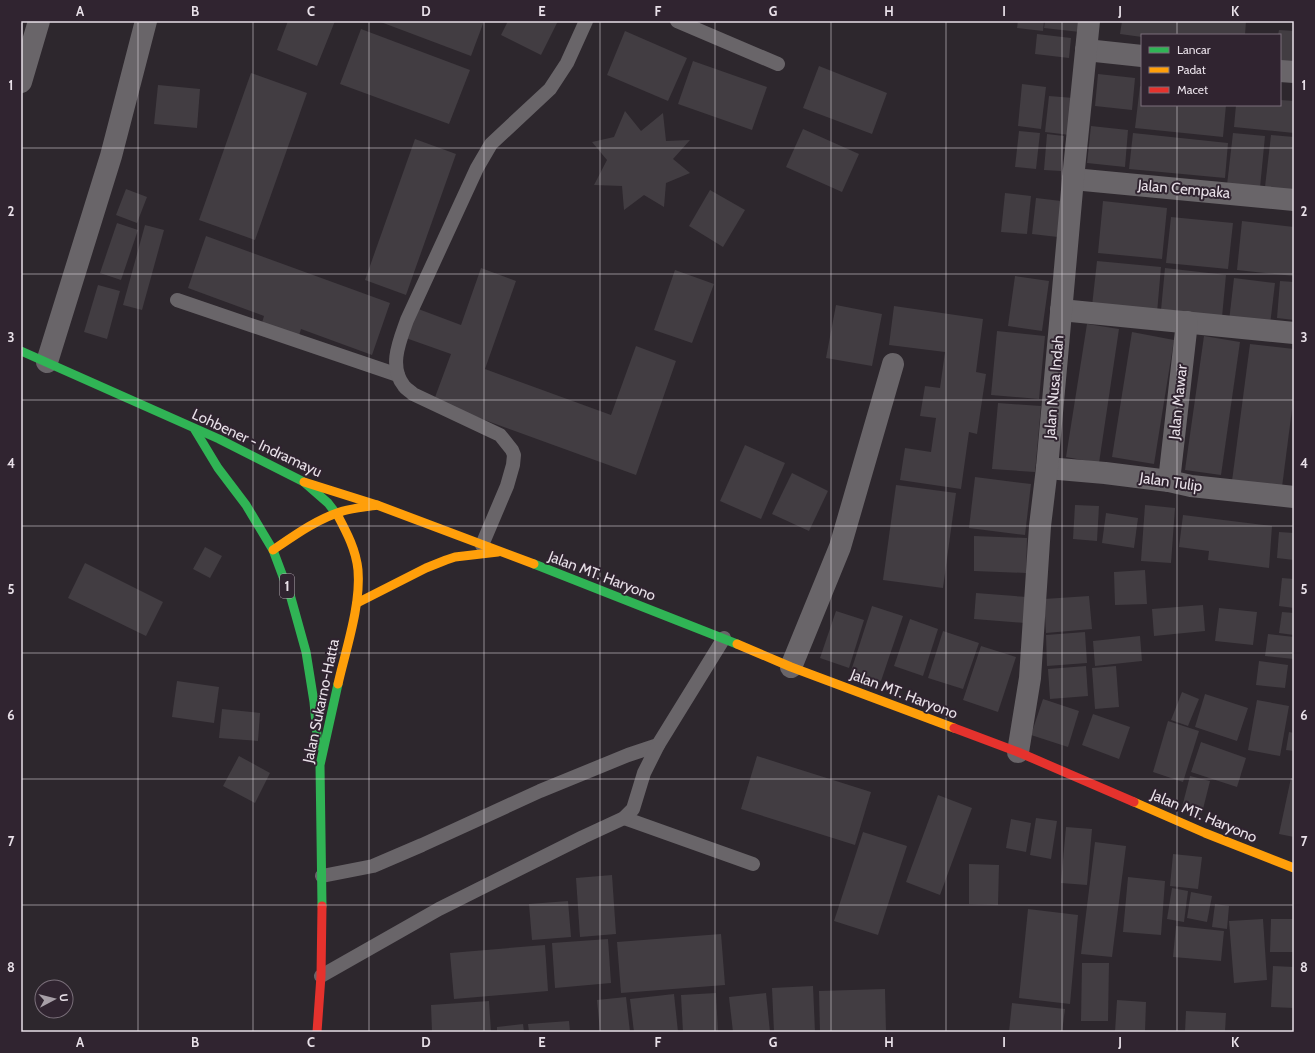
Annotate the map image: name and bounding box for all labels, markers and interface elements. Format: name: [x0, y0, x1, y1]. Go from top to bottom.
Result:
text: A: [76, 3, 85, 19]
text: B: [191, 3, 199, 19]
text: C: [307, 3, 315, 19]
text: D: [421, 3, 431, 19]
text: E: [538, 3, 546, 19]
text: F: [655, 3, 662, 19]
text: G: [769, 3, 778, 19]
text: H: [884, 3, 894, 19]
text: I: [1002, 3, 1006, 19]
text: J: [1117, 3, 1122, 19]
text: K: [1231, 3, 1240, 19]
legend: [1141, 34, 1281, 106]
text: Lancar: [1177, 42, 1211, 57]
text: Padat: [1177, 62, 1206, 77]
text: 1: [9, 77, 13, 93]
text: 1: [1302, 77, 1306, 93]
text: Macet: [1177, 82, 1208, 97]
street label: Jalan Cempaka: [1136, 176, 1232, 202]
text: 2: [8, 203, 15, 219]
text: 2: [1301, 203, 1308, 219]
text: 3: [7, 329, 15, 345]
text: 3: [1300, 329, 1308, 345]
street label: Jalan Nusa Indah: [1040, 334, 1068, 441]
street label: Jalan Mawar: [1165, 363, 1191, 441]
street label: Lohbener - Indramayu: [189, 405, 325, 481]
text: 4: [7, 455, 15, 471]
text: 4: [1300, 455, 1308, 471]
street label: Jalan Tulip: [1138, 469, 1203, 495]
street label: Jalan MT. Haryono: [545, 547, 658, 605]
road number: 1: [280, 574, 294, 598]
text: 5: [8, 581, 15, 597]
text: 5: [1301, 581, 1308, 597]
street label: Jalan Sukarno-Hatta: [299, 637, 343, 766]
street label: Jalan MT. Haryono: [847, 665, 960, 723]
text: 6: [7, 707, 15, 723]
text: 6: [1300, 707, 1308, 723]
street label: Jalan MT. Haryono: [1147, 785, 1260, 847]
text: 7: [8, 833, 15, 849]
text: 7: [1301, 833, 1308, 849]
text: 8: [7, 959, 15, 975]
text: 8: [1300, 959, 1308, 975]
north arrow: [34, 979, 74, 1019]
text: U: [56, 993, 71, 1003]
text: A: [76, 1034, 85, 1050]
text: B: [191, 1034, 199, 1050]
text: C: [307, 1034, 315, 1050]
text: D: [421, 1034, 431, 1050]
text: E: [538, 1034, 546, 1050]
text: F: [655, 1034, 662, 1050]
text: G: [769, 1034, 778, 1050]
text: H: [884, 1034, 894, 1050]
text: I: [1002, 1034, 1006, 1050]
text: J: [1117, 1034, 1122, 1050]
text: K: [1231, 1034, 1240, 1050]

